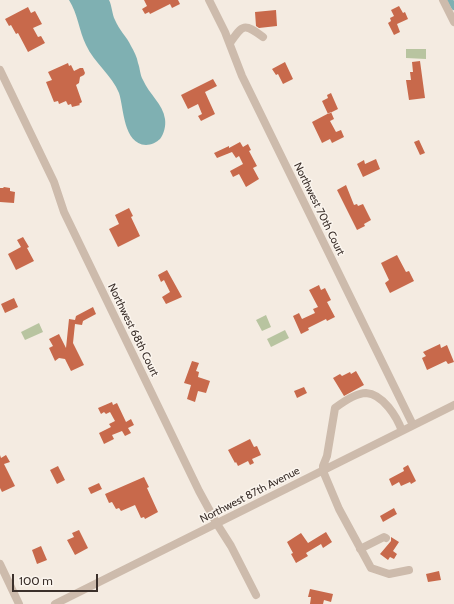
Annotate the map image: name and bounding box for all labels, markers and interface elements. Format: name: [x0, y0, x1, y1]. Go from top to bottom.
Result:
street label: Northwest 70th Court: [291, 160, 347, 258]
street label: Northwest 68th Court: [105, 281, 161, 379]
street label: Northwest 87th Avenue: [198, 464, 302, 526]
scale bar: [14, 566, 100, 592]
text: 100 m: [19, 573, 53, 588]

